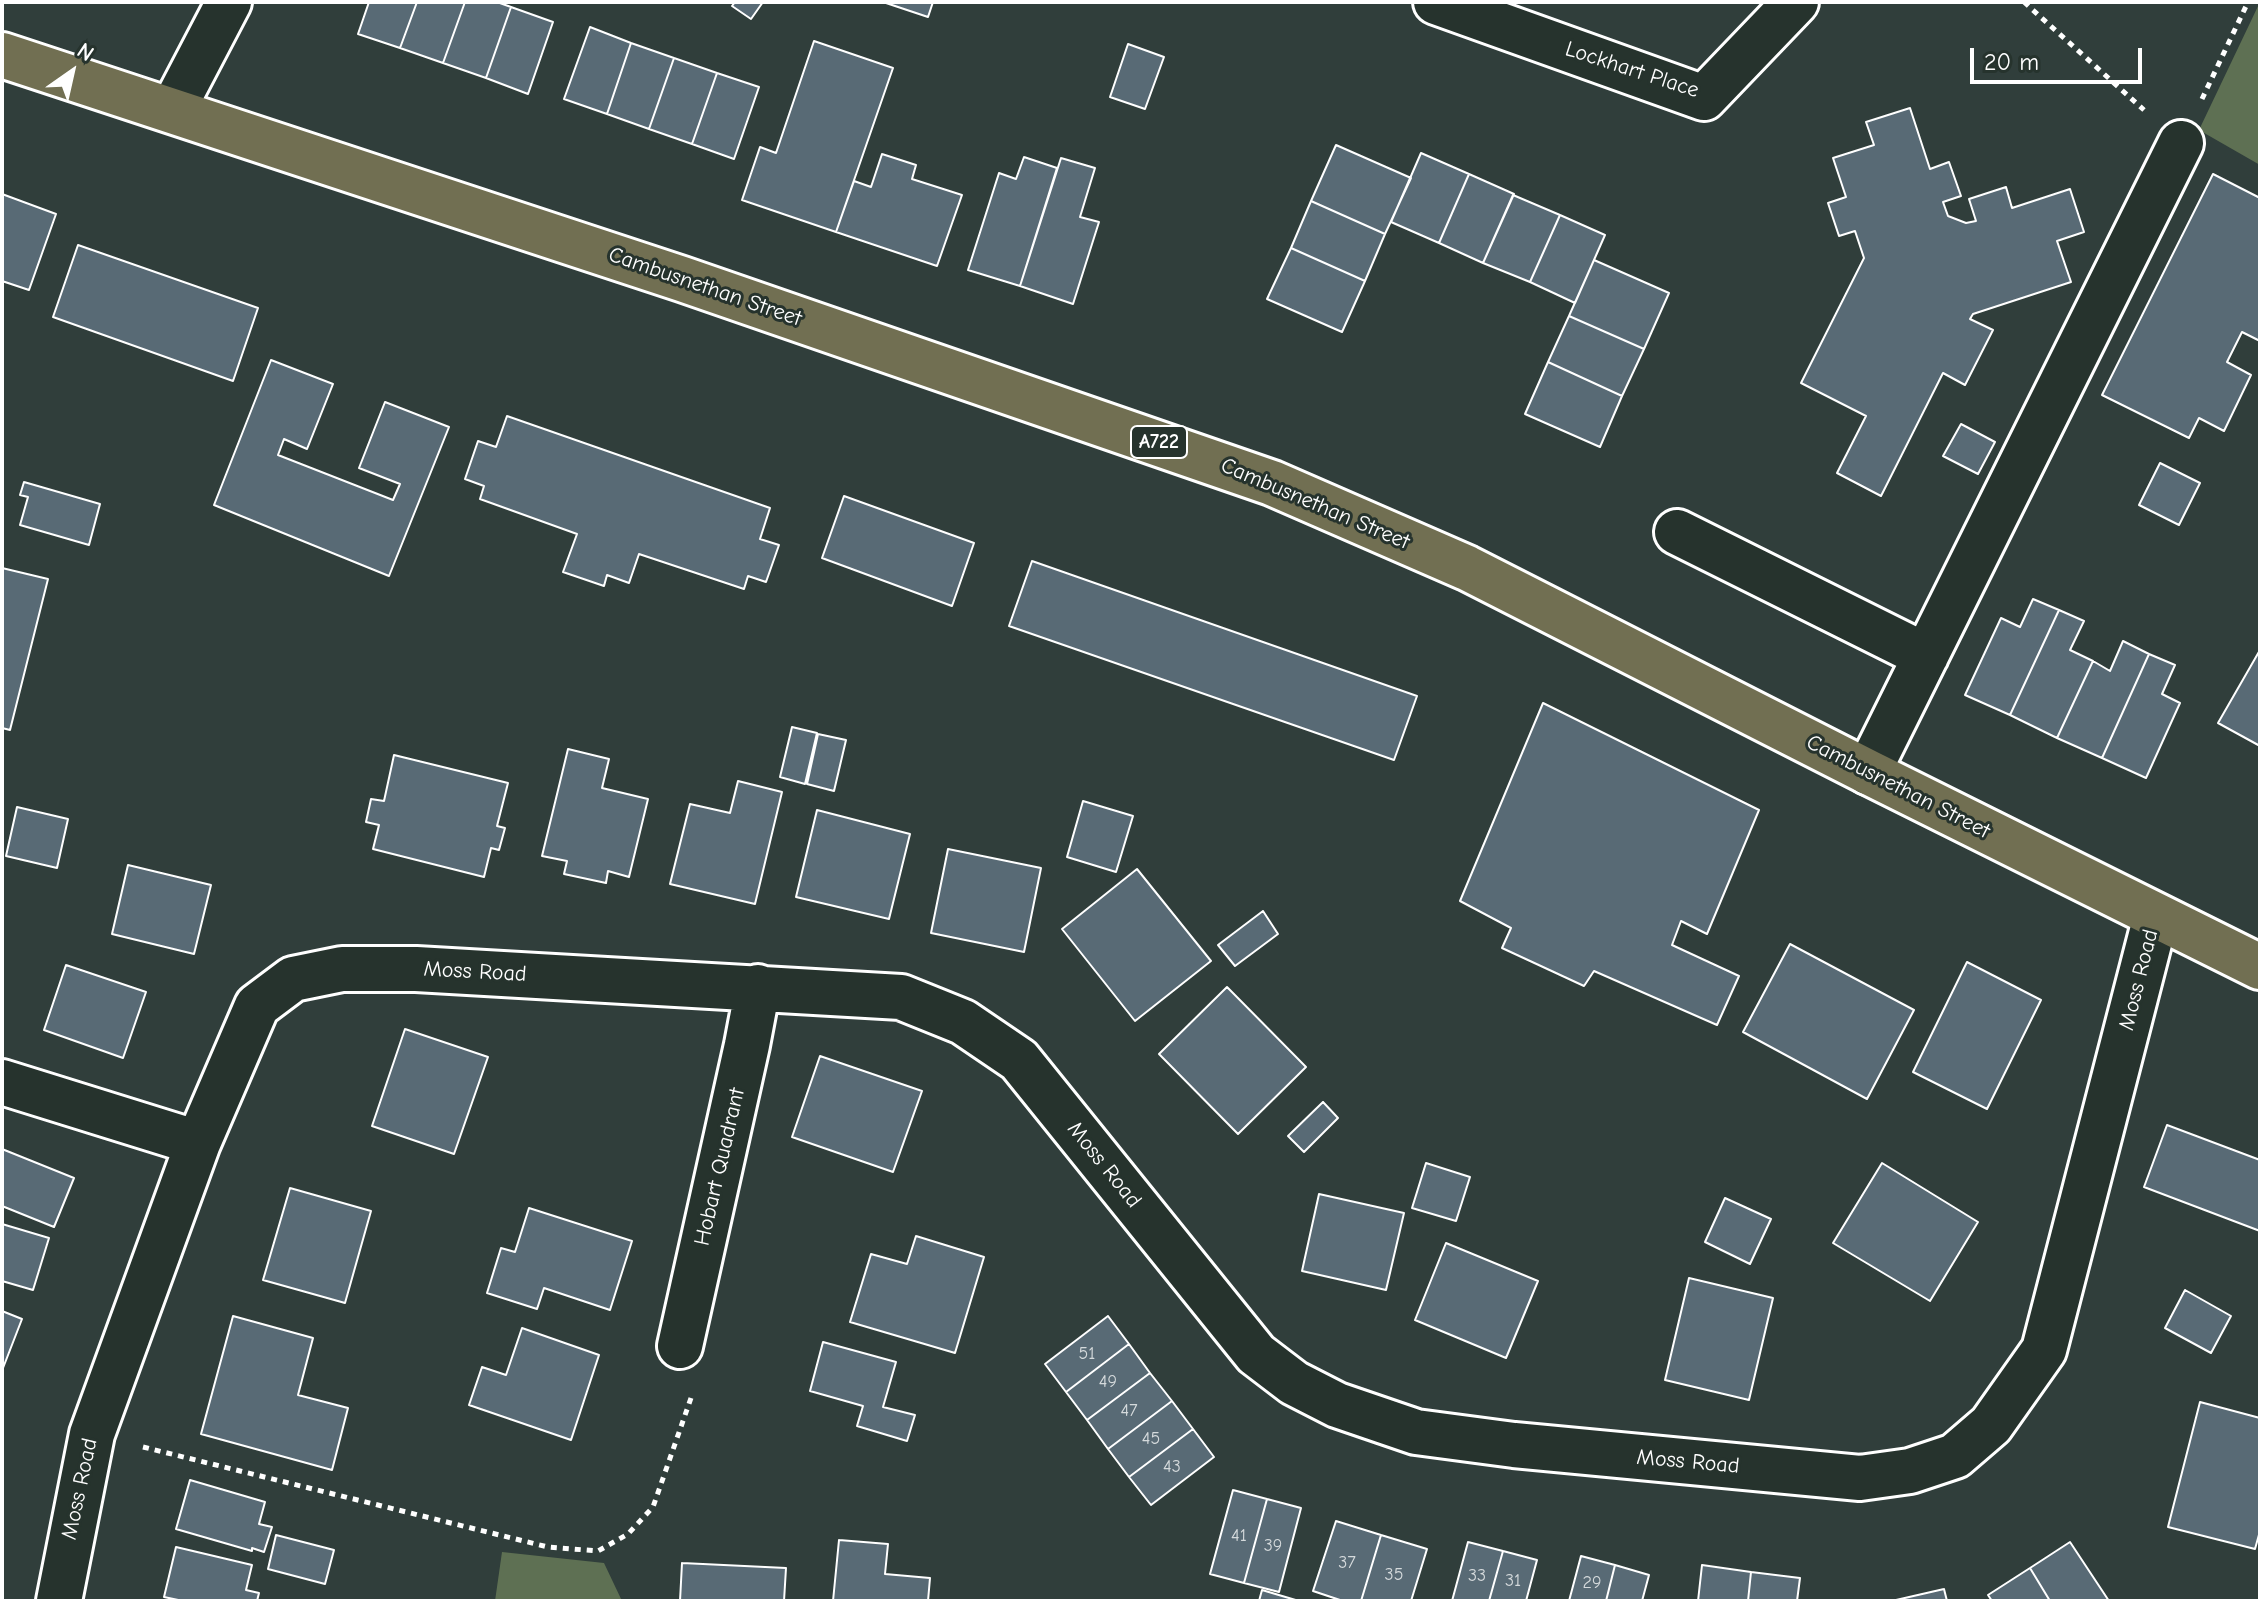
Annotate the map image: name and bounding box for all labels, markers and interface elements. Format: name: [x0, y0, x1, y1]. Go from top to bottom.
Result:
north arrow: [32, 32, 112, 112]
scale bar: [1974, 32, 2146, 82]
street label: Lockhart Place: [1562, 36, 1702, 104]
text: N: [72, 37, 99, 67]
text: 20 m: [1984, 48, 2039, 76]
street label: Cambusnethan Street: [605, 242, 805, 332]
road number: A722: [1131, 426, 1187, 458]
street label: Cambusnethan Street: [1217, 452, 1413, 556]
street label: Cambusnethan Street: [1802, 729, 1994, 845]
street label: Moss Road: [2114, 927, 2164, 1033]
street label: Moss Road: [423, 956, 527, 988]
street label: Hobart Quadrant: [689, 1086, 751, 1248]
street label: Moss Road: [1061, 1117, 1147, 1213]
house number: 51: [1079, 1343, 1095, 1365]
house number: 49: [1099, 1371, 1117, 1393]
house number: 47: [1120, 1400, 1138, 1422]
house number: 45: [1142, 1428, 1160, 1450]
street label: Moss Road: [56, 1436, 104, 1542]
street label: Moss Road: [1636, 1444, 1740, 1480]
house number: 43: [1163, 1456, 1181, 1478]
house number: 41: [1231, 1525, 1247, 1547]
house number: 39: [1264, 1535, 1282, 1557]
house number: 37: [1338, 1552, 1356, 1574]
house number: 35: [1385, 1564, 1403, 1586]
house number: 33: [1468, 1565, 1486, 1587]
house number: 31: [1505, 1570, 1521, 1592]
house number: 29: [1583, 1572, 1601, 1594]

